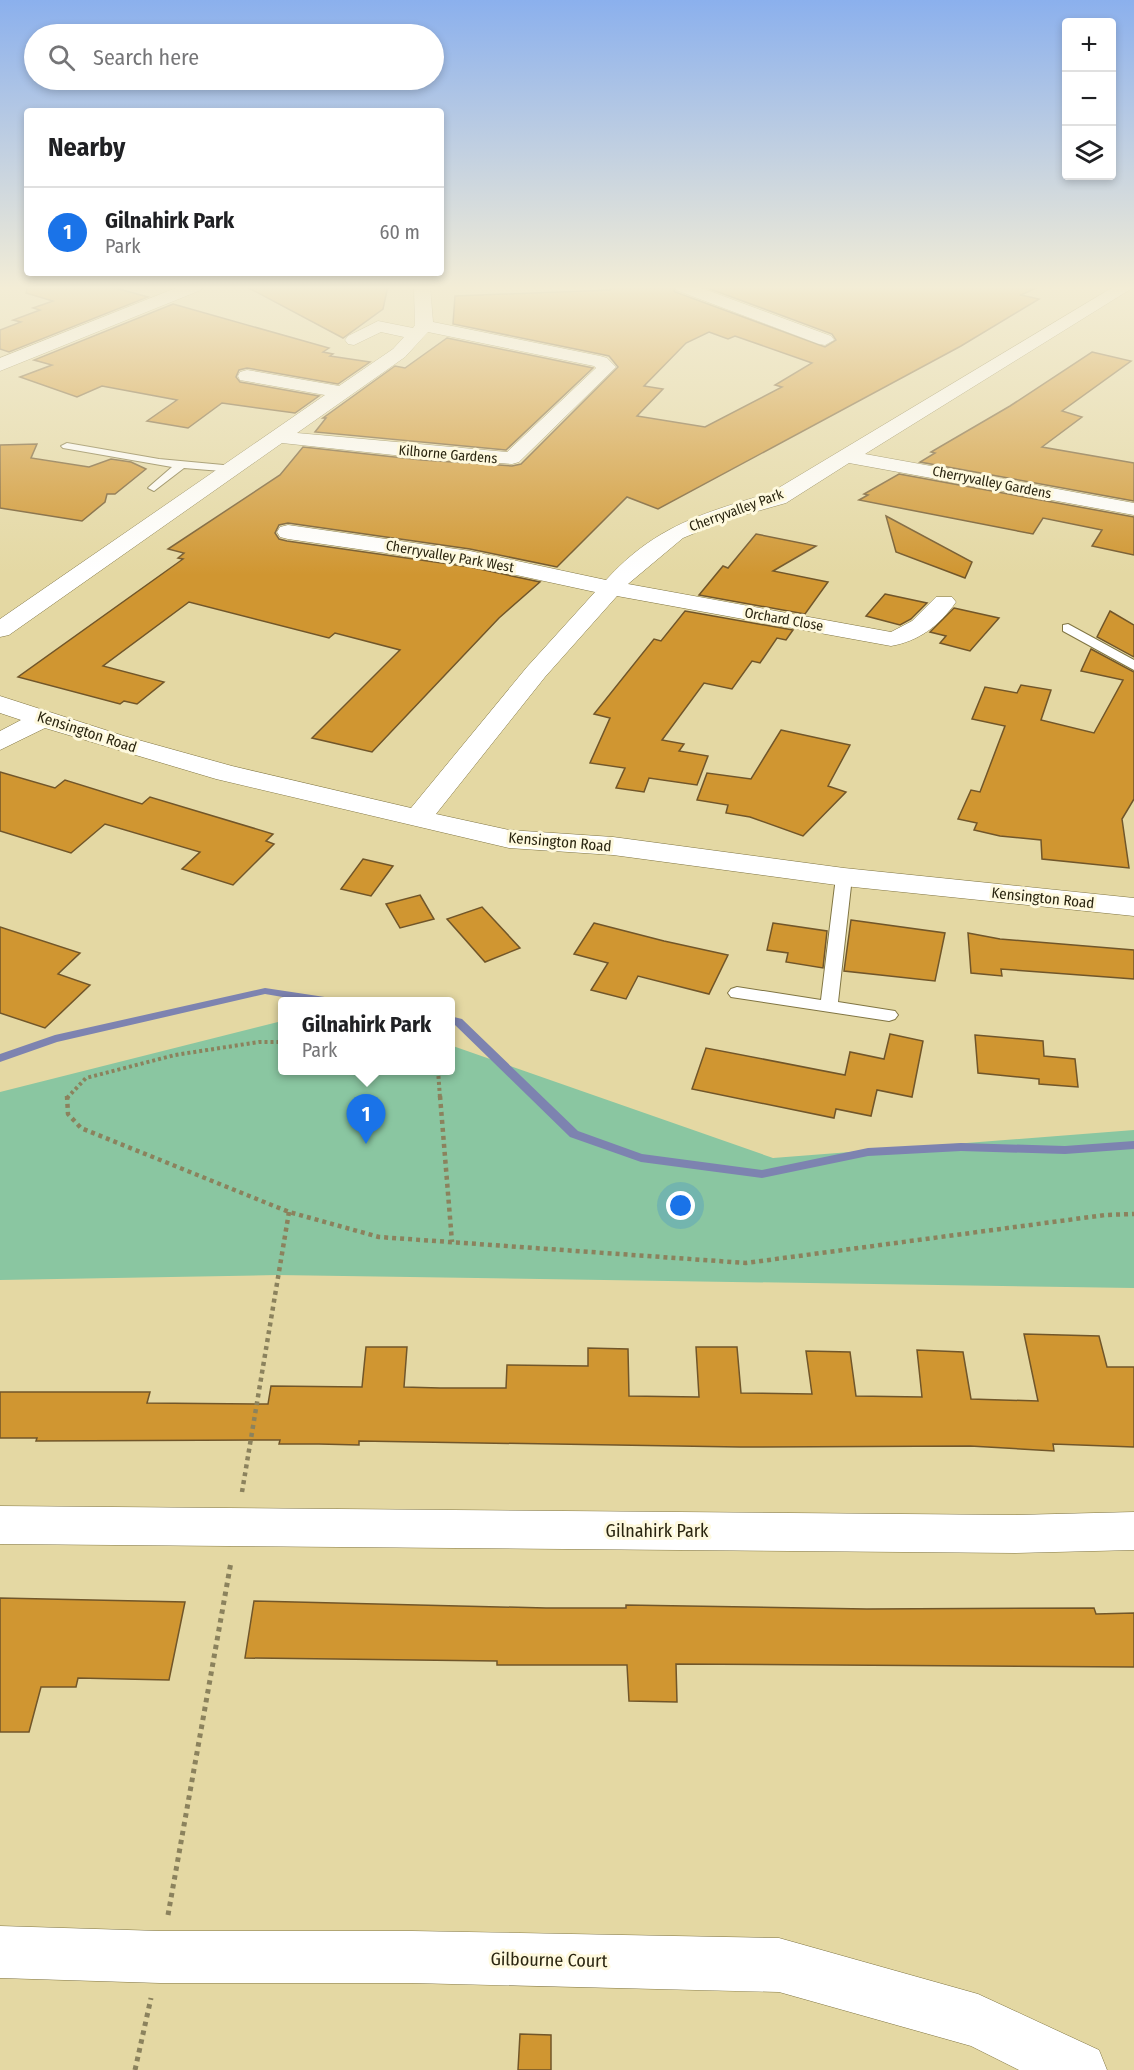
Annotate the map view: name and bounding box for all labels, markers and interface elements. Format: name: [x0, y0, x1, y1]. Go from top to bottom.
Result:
map controls: [1062, 18, 1116, 180]
button: +: [1062, 18, 1116, 72]
search box: [24, 24, 444, 90]
icon: search: [45, 41, 78, 74]
text: Search here: [93, 44, 199, 71]
button: −: [1062, 72, 1116, 126]
button: layers: [1062, 126, 1116, 180]
text: Nearby: [48, 132, 125, 163]
text: Gilnahirk Park: [105, 207, 234, 234]
text: 1: [63, 220, 72, 244]
text: 60 m: [380, 220, 420, 244]
text: Park: [105, 234, 141, 258]
street label: Kilhorne Gardens: [398, 442, 498, 467]
street label: Cherryvalley Gardens: [931, 463, 1053, 502]
street label: Cherryvalley Park: [687, 485, 786, 535]
street label: Cherryvalley Park West: [385, 537, 516, 576]
street label: Orchard Close: [743, 604, 825, 635]
street label: Kensington Road: [35, 707, 139, 757]
street label: Kensington Road: [508, 829, 612, 855]
street label: Kensington Road: [991, 884, 1095, 912]
popup: [278, 997, 455, 1075]
text: Gilnahirk Park: [302, 1011, 431, 1038]
text: Park: [302, 1038, 337, 1062]
pin: 1: [346, 1094, 386, 1144]
your location: [666, 1191, 695, 1220]
street label: Gilnahirk Park: [606, 1520, 709, 1542]
street label: Gilbourne Court: [490, 1948, 608, 1972]

